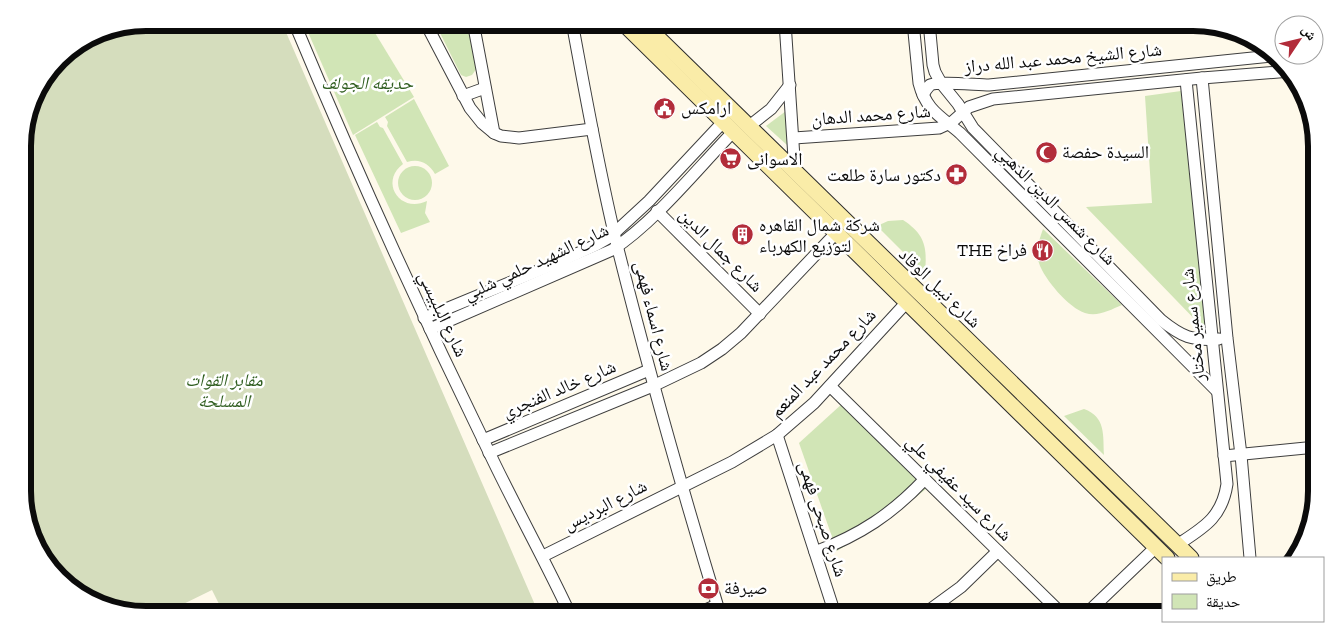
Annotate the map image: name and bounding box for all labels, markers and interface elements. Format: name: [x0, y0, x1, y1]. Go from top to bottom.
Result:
north arrow: [1274, 15, 1324, 65]
text: ش: [1298, 22, 1321, 44]
street label: شارع الشيخ محمد عبد الله دراز: [962, 38, 1163, 79]
park label: حديقه الجولف: [321, 72, 414, 94]
public building icon: ارامكس: [653, 96, 677, 120]
place label: ارامكس: [681, 97, 731, 119]
street label: شارع محمد الدهان: [811, 100, 931, 130]
street label: شارع شمس الدين الذهبي: [989, 140, 1121, 272]
mosque icon: السيدة حفصة: [1034, 140, 1058, 164]
place label: السيدة حفصة: [1062, 141, 1149, 163]
supermarket icon: الاسوانى: [719, 147, 743, 171]
place label: الاسوانى: [747, 148, 802, 170]
pharmacy icon: دكتور سارة طلعت: [945, 163, 969, 187]
place label: دكتور سارة طلعت: [827, 164, 941, 186]
street label: شارع جمال الدين: [674, 203, 768, 297]
place label: شركة شمال القاهره لتوزيع الكهرباء: [759, 214, 880, 258]
street label: شارع الشهيد حلمي شلبي: [460, 219, 614, 309]
building icon: شركة شمال القاهره لتوزيع الكهرباء: [731, 223, 755, 247]
restaurant icon: THE فراخ: [1031, 238, 1055, 262]
place label: THE فراخ: [957, 239, 1027, 262]
street label: شارع نبيل الوقاد: [894, 243, 986, 333]
street label: شارع اسماء فهمى: [630, 259, 678, 373]
street label: شارع سمير مختار: [1176, 267, 1210, 384]
street label: شارع البلبيسي: [410, 268, 472, 362]
street label: شارع محمد عبد المنعم: [765, 304, 881, 423]
street label: شارع خالد الفنجري: [499, 355, 621, 426]
park label: مقابر القوات المسلحة: [185, 369, 264, 412]
street label: شارع سيد عفيفي علي: [899, 430, 1017, 548]
street label: شارع صبحى فهمى: [794, 458, 852, 580]
street label: شارع البرديس: [560, 475, 650, 535]
legend: [1162, 557, 1324, 622]
text: طريق: [1206, 568, 1237, 587]
bank icon: صيرفة: [696, 576, 720, 600]
place label: صيرفة: [724, 577, 768, 599]
text: حديقة: [1206, 593, 1241, 611]

